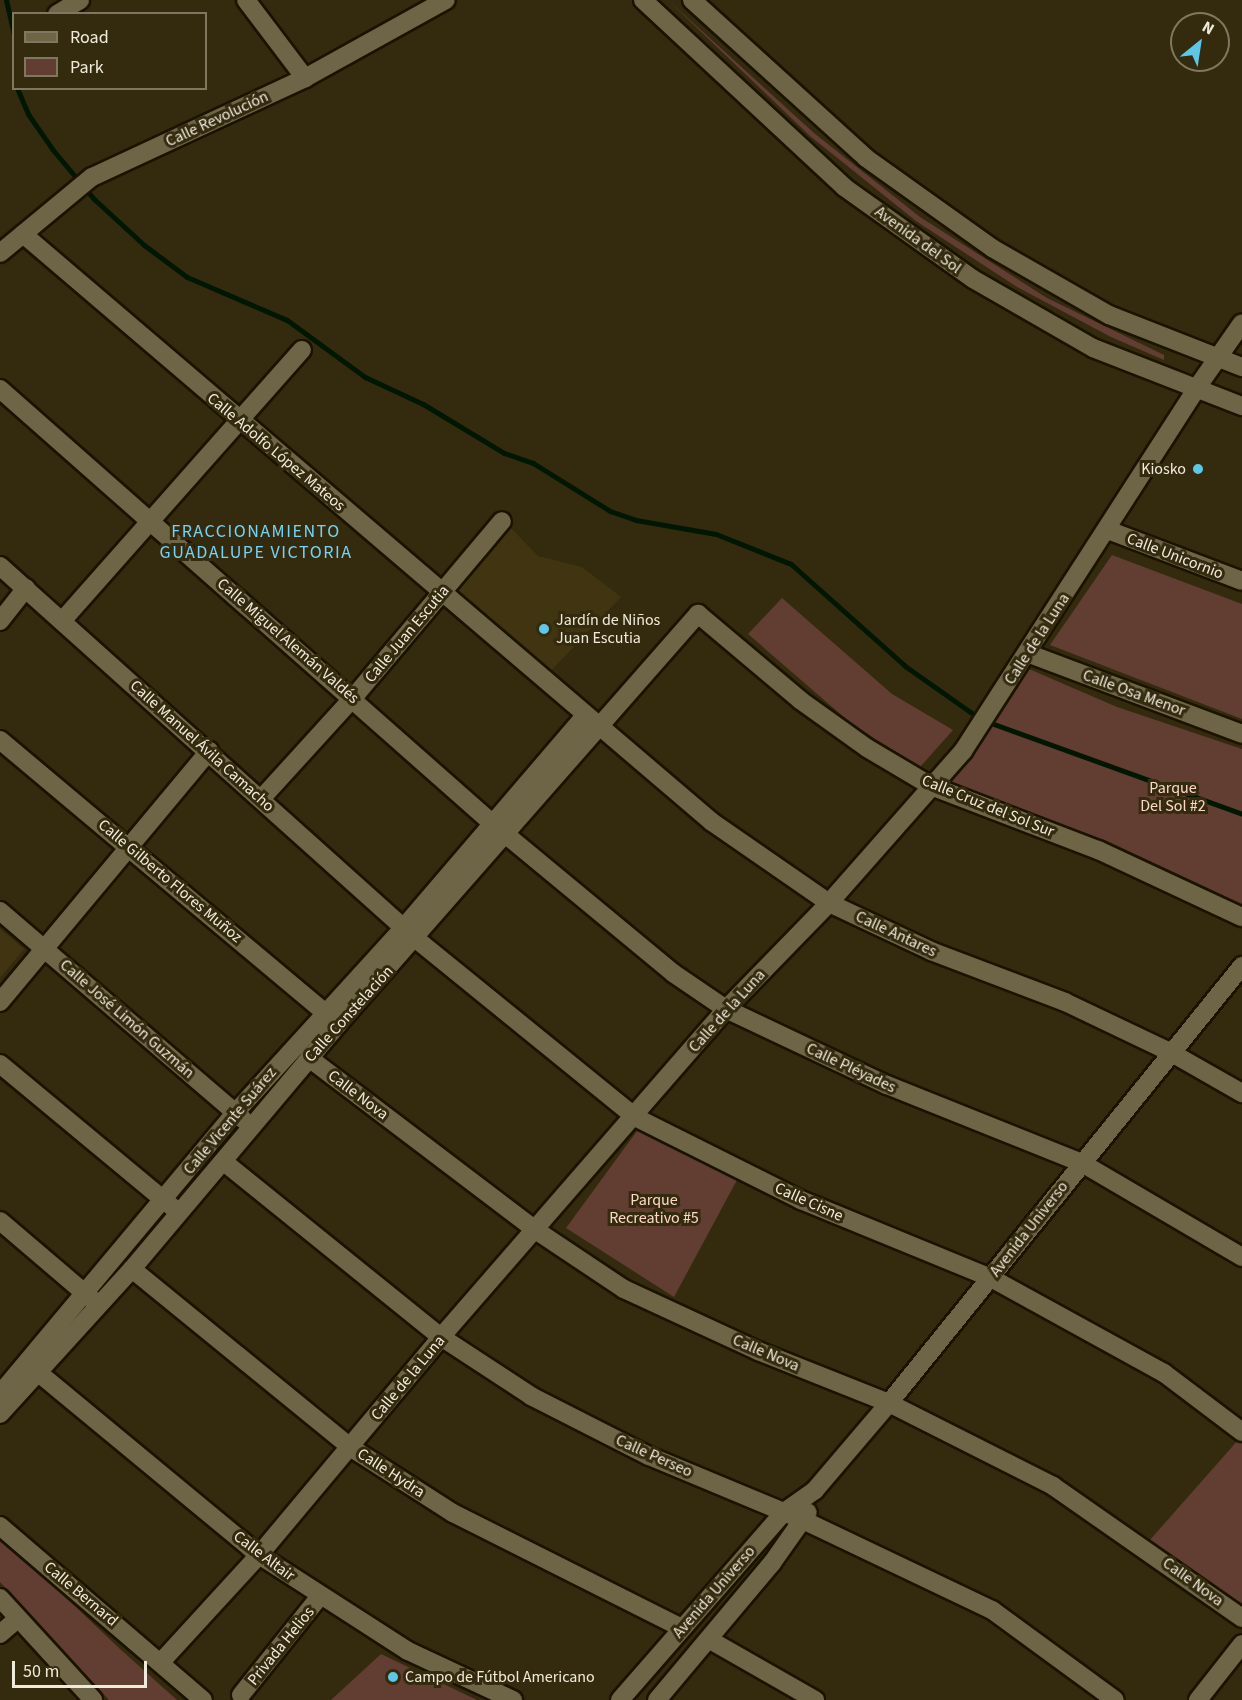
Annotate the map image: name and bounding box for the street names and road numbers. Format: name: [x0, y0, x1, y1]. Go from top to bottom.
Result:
street label: Calle Revolución: [163, 87, 271, 151]
street label: Avenida del Sol: [871, 202, 965, 278]
street label: Calle Adolfo López Mateos: [203, 389, 349, 515]
street label: Calle Unicornio: [1124, 529, 1226, 583]
street label: Calle Miguel Alemán Valdés: [213, 574, 363, 708]
street label: Calle Juan Escutia: [361, 581, 453, 687]
street label: Calle de la Luna: [1000, 590, 1074, 688]
street label: Calle Osa Menor: [1080, 666, 1188, 720]
street label: Calle Manuel Ávila Camacho: [126, 676, 278, 816]
street label: Calle Cruz del Sol Sur: [919, 771, 1057, 841]
street label: Calle Gilberto Flores Muñoz: [94, 815, 246, 947]
street label: Calle Antares: [852, 907, 940, 961]
street label: Calle José Limón Guzmán: [56, 955, 198, 1083]
street label: Calle Constelación: [301, 962, 397, 1066]
street label: Calle de la Luna: [685, 966, 769, 1056]
street label: Calle Pléyades: [803, 1039, 899, 1097]
street label: Calle Vicente Suárez: [180, 1063, 280, 1179]
street label: Calle Nova: [324, 1066, 392, 1124]
street label: Avenida Universo: [986, 1177, 1072, 1281]
street label: Calle Cisne: [772, 1178, 846, 1226]
street label: Calle Nova: [730, 1330, 802, 1376]
street label: Calle de la Luna: [367, 1332, 449, 1424]
street label: Calle Perseo: [613, 1431, 695, 1481]
street label: Calle Hydra: [354, 1444, 428, 1502]
street label: Calle Altair: [230, 1527, 298, 1585]
street label: Avenida Universo: [669, 1542, 759, 1642]
street label: Calle Nova: [1159, 1553, 1227, 1611]
street label: Calle Bernard: [40, 1558, 122, 1630]
street label: Privada Helios: [243, 1603, 319, 1689]

